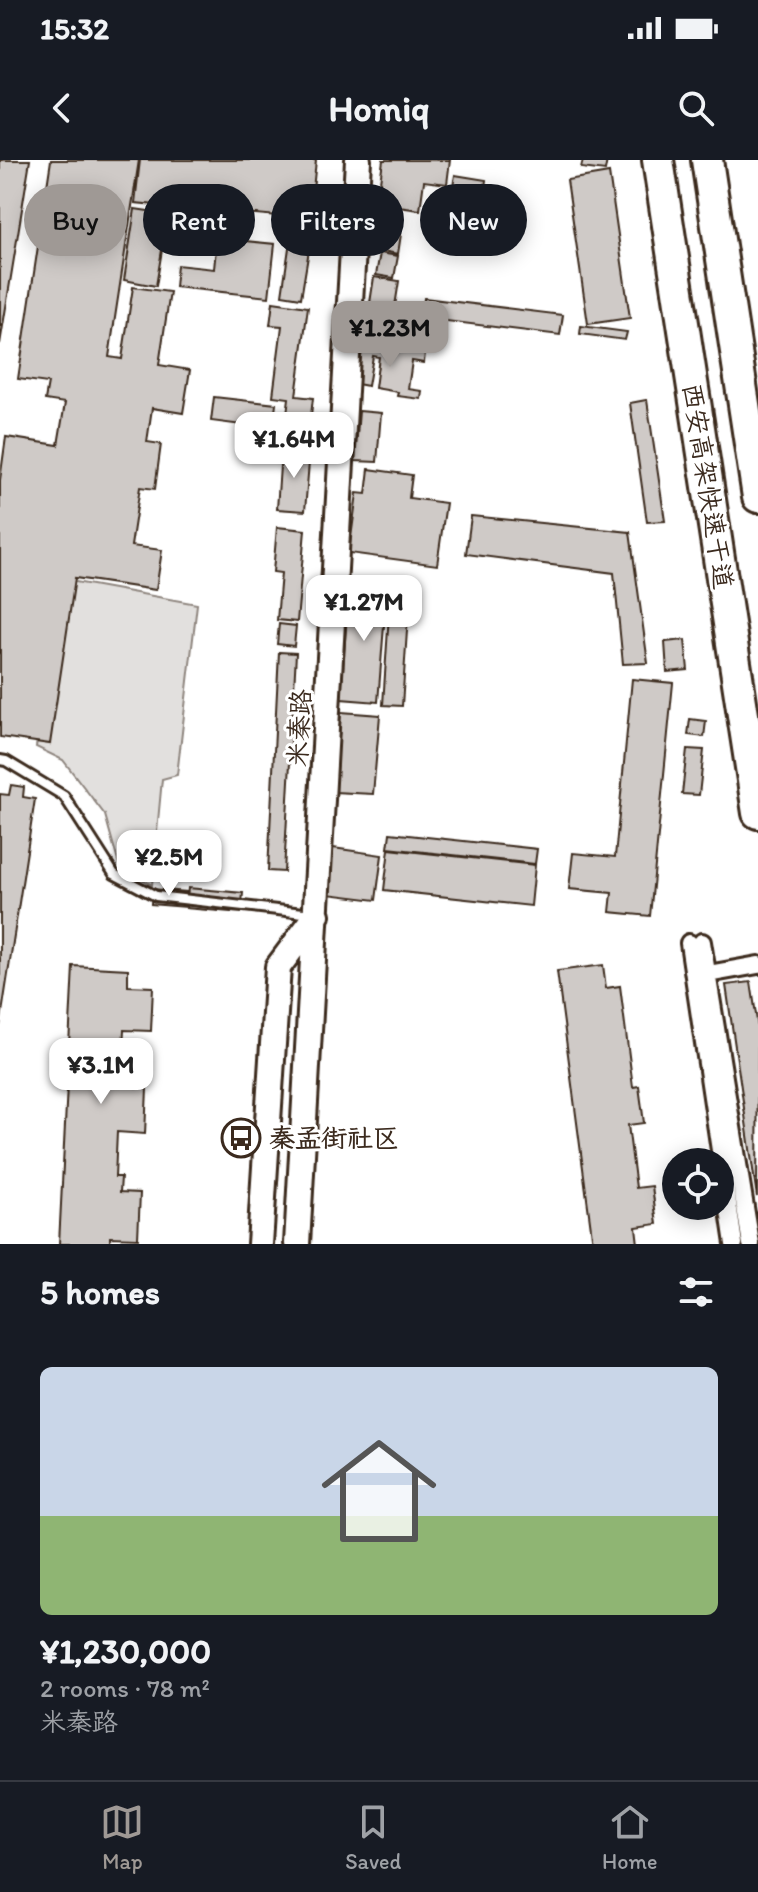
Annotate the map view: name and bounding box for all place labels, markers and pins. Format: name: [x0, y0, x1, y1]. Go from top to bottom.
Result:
pin: ¥1.23M: [325, 301, 455, 369]
pin: ¥1.64M: [229, 412, 359, 480]
pin: ¥1.27M: [299, 575, 429, 643]
pin: ¥2.5M: [113, 830, 225, 898]
pin: ¥3.1M: [45, 1038, 157, 1106]
bus stop icon: 秦孟街社区: [220, 1117, 262, 1159]
place label: 秦孟街社区: [269, 1122, 399, 1154]

